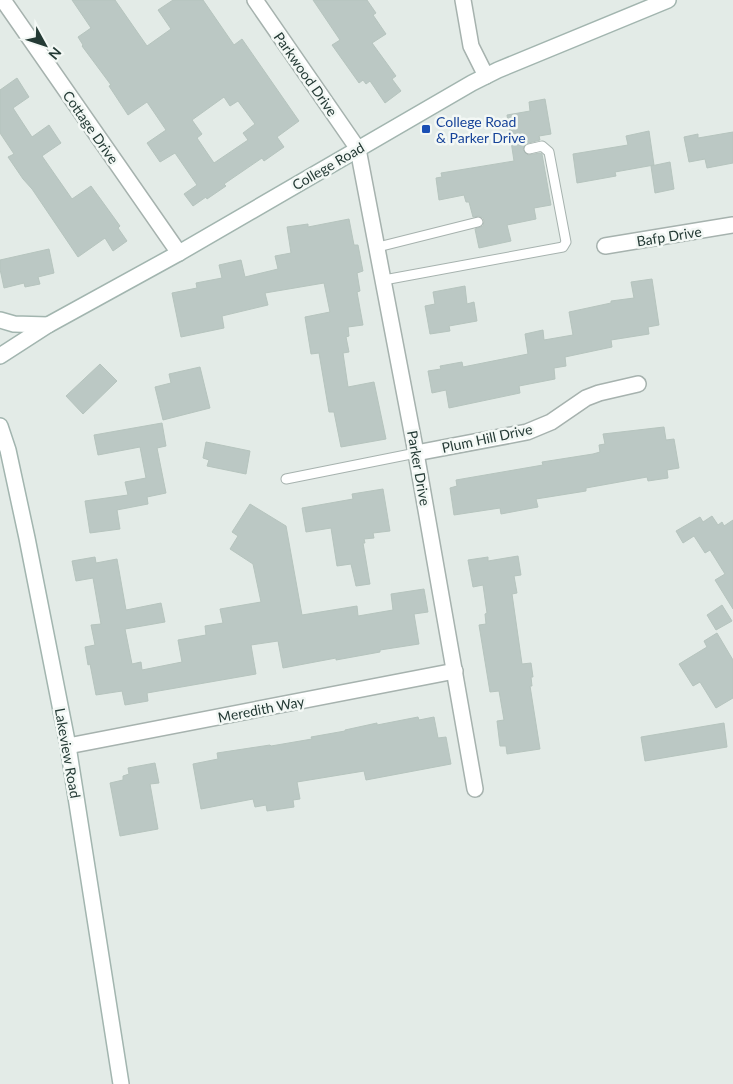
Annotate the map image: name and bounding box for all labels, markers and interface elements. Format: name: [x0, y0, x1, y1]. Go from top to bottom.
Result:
north arrow: [20, 20, 70, 70]
street label: Parkwood Drive: [271, 29, 341, 119]
text: N: [45, 44, 65, 63]
street label: Cottage Drive: [60, 87, 122, 167]
place label: College Road & Parker Drive: [436, 113, 526, 146]
marker: College Road & Parker Drive: [420, 123, 432, 135]
street label: College Road: [289, 139, 367, 193]
street label: Bafp Drive: [635, 222, 703, 250]
street label: Plum Hill Drive: [440, 420, 534, 456]
street label: Parker Drive: [404, 429, 434, 507]
street label: Meredith Way: [216, 692, 306, 726]
street label: Lakeview Road: [52, 707, 84, 799]

